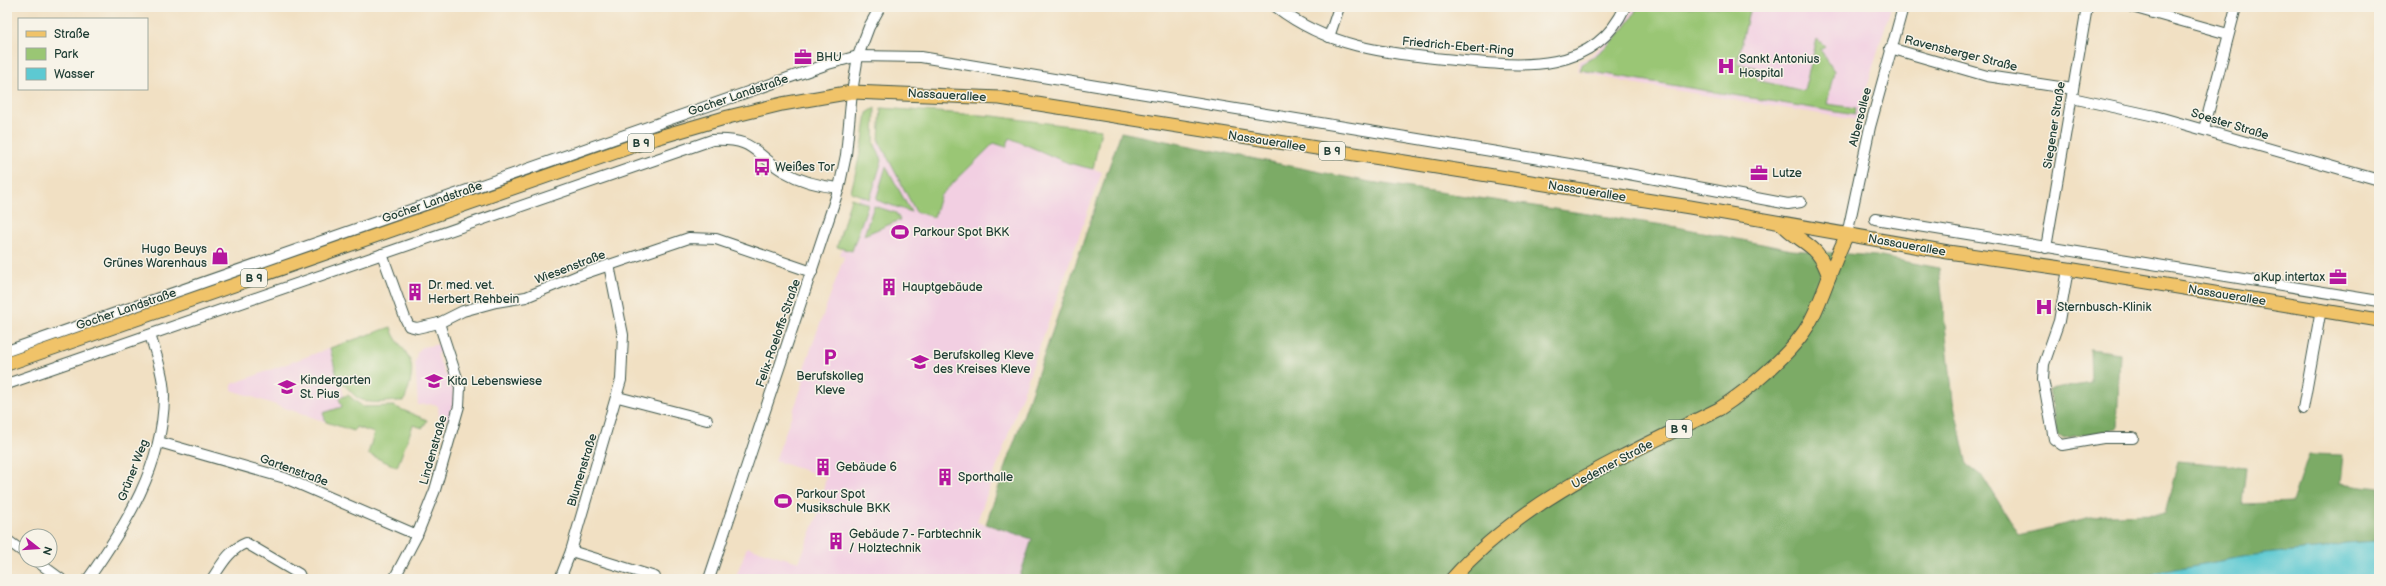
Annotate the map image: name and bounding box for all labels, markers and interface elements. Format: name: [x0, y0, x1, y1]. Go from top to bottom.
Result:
legend: [18, 18, 148, 90]
text: Straße: [54, 27, 90, 42]
street label: Ravensberger Straße: [1903, 32, 2019, 75]
street label: Friedrich-Ebert-Ring: [1401, 34, 1515, 59]
text: Park: [54, 47, 78, 62]
office icon: BHU: [793, 47, 813, 67]
place label: BHU: [816, 50, 842, 65]
place label: Sankt Antonius Hospital: [1739, 52, 1819, 81]
hospital icon: Sankt Antonius Hospital: [1716, 56, 1736, 76]
text: Wasser: [54, 67, 95, 82]
street label: Gocher Landstraße: [686, 71, 790, 120]
street label: Siegener Straße: [2040, 80, 2069, 170]
street label: Nassauerallee: [907, 86, 987, 105]
street label: Albersallee: [1846, 86, 1875, 148]
street label: Soester Straße: [2189, 106, 2271, 143]
street label: Nassauerallee: [1227, 128, 1307, 155]
road number: B 9: [628, 134, 654, 152]
road number: B 9: [1319, 142, 1345, 160]
bus stop icon: Weißes Tor: [752, 157, 772, 177]
place label: Weißes Tor: [775, 160, 836, 175]
office icon: Lutze: [1749, 163, 1769, 183]
place label: Lutze: [1772, 166, 1802, 181]
street label: Gocher Landstraße: [380, 178, 484, 227]
street label: Nassauerallee: [1547, 178, 1627, 205]
sports icon: Parkour Spot BKK: [890, 222, 910, 242]
place label: Parkour Spot BKK: [913, 225, 1009, 240]
street label: Nassauerallee: [1867, 231, 1947, 260]
place label: Hugo Beuys Grünes Warenhaus: [103, 242, 207, 271]
shop icon: Hugo Beuys Grünes Warenhaus: [210, 246, 230, 266]
street label: Wiesenstraße: [533, 247, 608, 288]
office icon: aKup intertax: [2328, 267, 2348, 287]
road number: B 9: [241, 269, 267, 287]
place label: aKup intertax: [2254, 270, 2325, 285]
street label: Felix-Roeloffs-Straße: [753, 277, 804, 389]
building icon: Hauptgebäude: [879, 277, 899, 297]
place label: Dr. med. vet. Herbert Rehbein: [428, 278, 520, 307]
place label: Hauptgebäude: [902, 280, 983, 295]
building icon: Dr. med. vet. Herbert Rehbein: [405, 282, 425, 302]
street label: Nassauerallee: [2187, 282, 2267, 309]
street label: Gocher Landstraße: [74, 285, 178, 334]
hospital icon: Sternbusch-Klinik: [2034, 297, 2054, 317]
place label: Sternbusch-Klinik: [2057, 300, 2151, 315]
parking icon: Berufskolleg Kleve: [820, 347, 840, 367]
place label: Berufskolleg Kleve des Kreises Kleve: [933, 348, 1034, 377]
school or university icon: Berufskolleg Kleve des Kreises Kleve: [910, 352, 930, 372]
place label: Berufskolleg Kleve: [796, 369, 864, 398]
school or university icon: Kita Lebenswiese: [424, 371, 444, 391]
place label: Kindergarten St. Pius: [300, 373, 371, 402]
place label: Kita Lebenswiese: [447, 374, 542, 389]
school or university icon: Kindergarten St. Pius: [277, 377, 297, 397]
street label: Lindenstraße: [416, 414, 451, 487]
road number: B 9: [1666, 420, 1692, 438]
street label: Blumenstraße: [564, 432, 601, 509]
street label: Grüner Weg: [115, 437, 152, 503]
street label: Uedemer Straße: [1569, 437, 1655, 492]
street label: Gartenstraße: [258, 451, 330, 490]
building icon: Gebäude 6: [813, 457, 833, 477]
place label: Gebäude 6: [836, 460, 897, 475]
building icon: Sporthalle: [935, 467, 955, 487]
place label: Sporthalle: [958, 470, 1013, 485]
place label: Parkour Spot Musikschule BKK: [796, 487, 890, 516]
sports icon: Parkour Spot Musikschule BKK: [773, 491, 793, 511]
place label: Gebäude 7 - Farbtechnik / Holztechnik: [849, 527, 981, 556]
north arrow: [18, 528, 58, 568]
building icon: Gebäude 7 - Farbtechnik / Holztechnik: [826, 531, 846, 551]
text: N: [40, 545, 55, 557]

